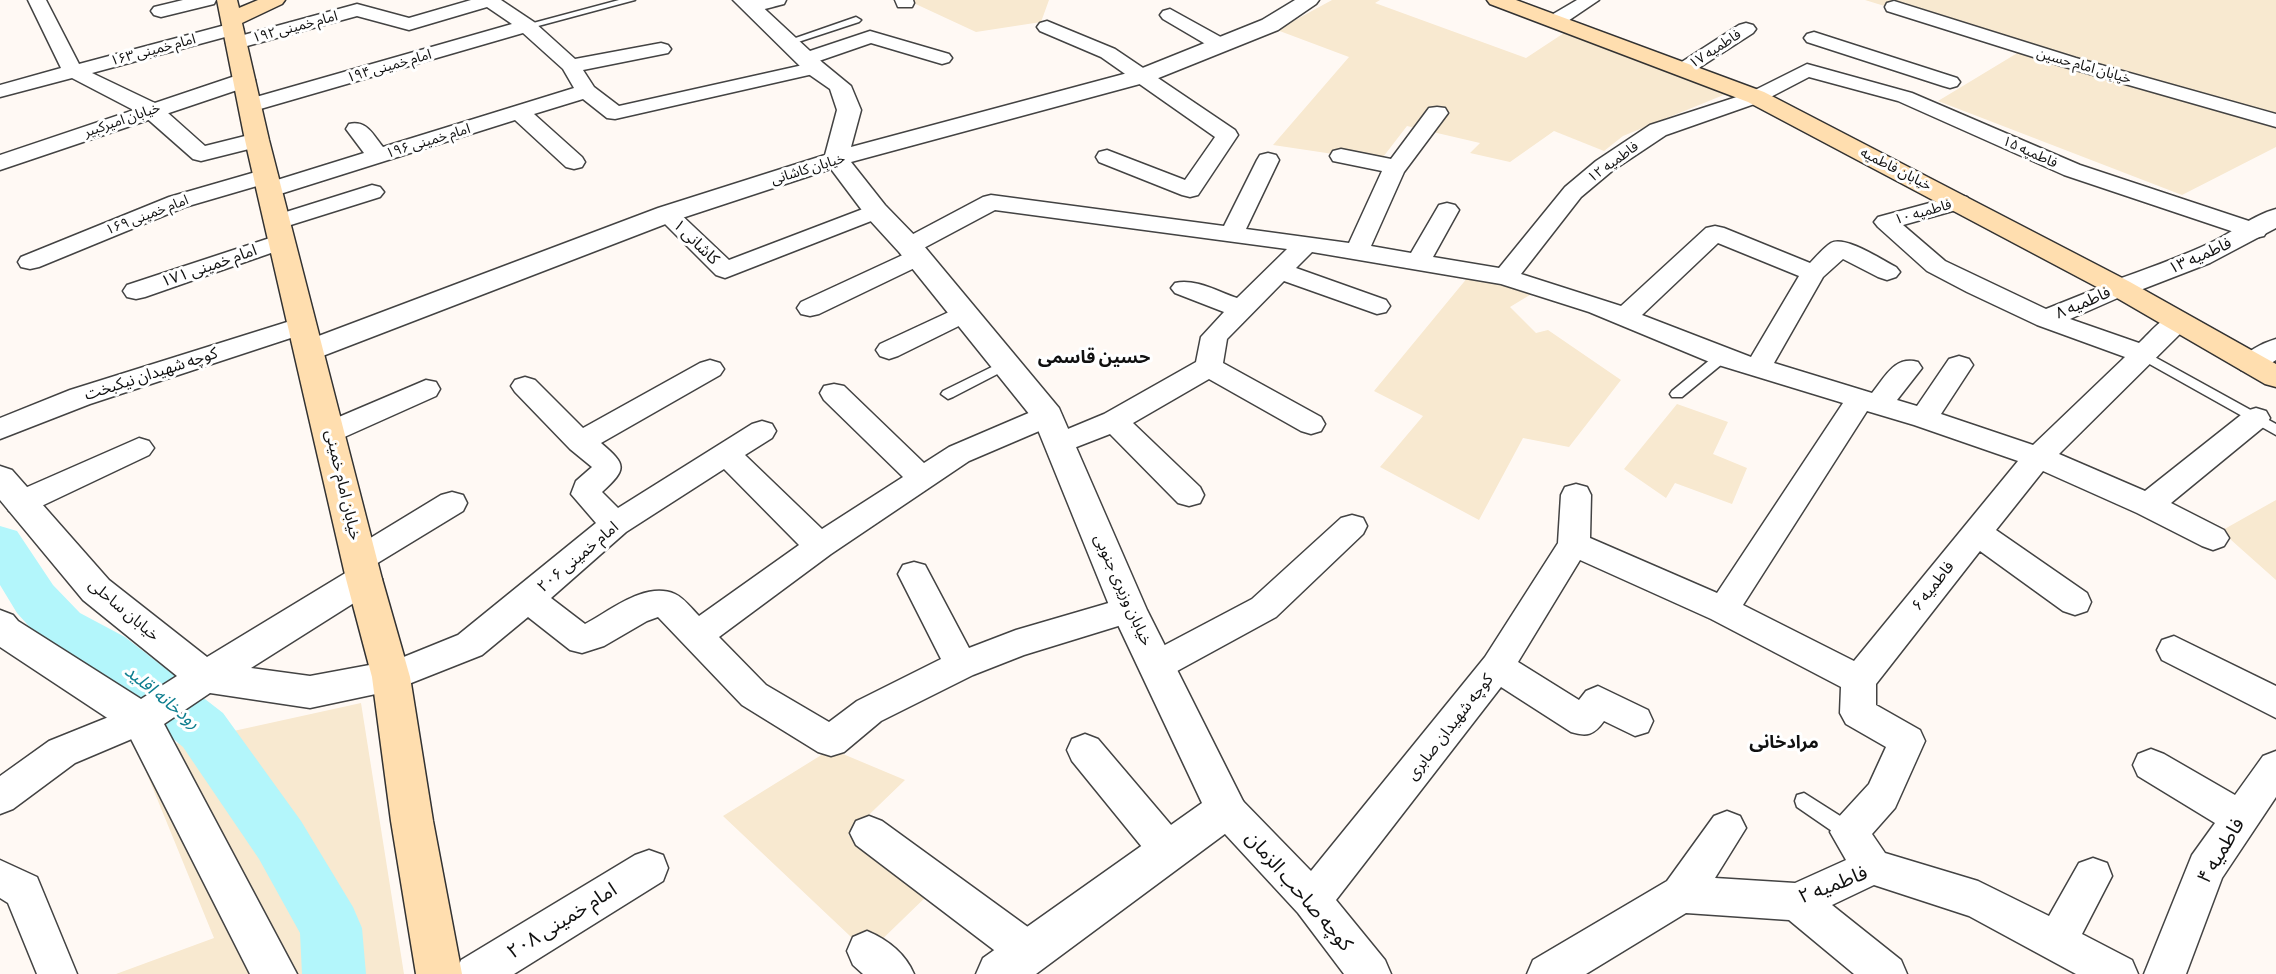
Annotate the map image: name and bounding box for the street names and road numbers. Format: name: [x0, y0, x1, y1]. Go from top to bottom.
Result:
street label: امام خمینی ۱۹۲: [251, 8, 339, 46]
street label: فاطمیه ۱۷: [1686, 26, 1744, 72]
street label: امام خمینی ۱۶۳: [109, 31, 197, 69]
street label: خیابان امام حسین: [2035, 45, 2133, 87]
street label: امام خمینی ۱۹۴: [345, 46, 433, 86]
street label: خیابان امیرکبیر: [82, 99, 162, 141]
street label: امام خمینی ۱۹۶: [384, 120, 472, 162]
street label: فاطمیه ۱۵: [2000, 132, 2060, 172]
street label: فاطمیه ۱۲: [1584, 138, 1642, 186]
street label: خیابان فاطمیه: [1858, 144, 1934, 194]
street label: خیابان کاشانی: [769, 150, 847, 188]
street label: امام خمینی ۱۶۹: [103, 191, 191, 239]
street label: فاطمیه ۱۰: [1893, 196, 1953, 228]
street label: کاشانی ۱: [669, 215, 723, 269]
street label: فاطمیه ۱۳: [2166, 234, 2234, 278]
street label: امام خمینی ۱۷۱: [159, 241, 259, 291]
street label: فاطمیه ۸: [2053, 283, 2113, 323]
street label: کوچه شهیدان نیکبخت: [82, 343, 220, 405]
street label: خیابان امام خمینی: [321, 428, 365, 542]
street label: امام خمینی ۲۰۶: [534, 518, 622, 596]
street label: خیابان وزیری جنوبی: [1090, 531, 1156, 649]
street label: فاطمیه ۶: [1908, 557, 1958, 615]
street label: خیابان ساحلی: [85, 575, 163, 645]
street label: کوچه شهیدان صابری: [1403, 670, 1497, 784]
street label: فاطمیه ۴: [2192, 814, 2250, 888]
street label: کوچه صاحب الزمان: [1240, 826, 1358, 956]
street label: فاطمیه ۲: [1795, 861, 1871, 909]
street label: امام خمینی ۲۰۸: [503, 878, 621, 964]

